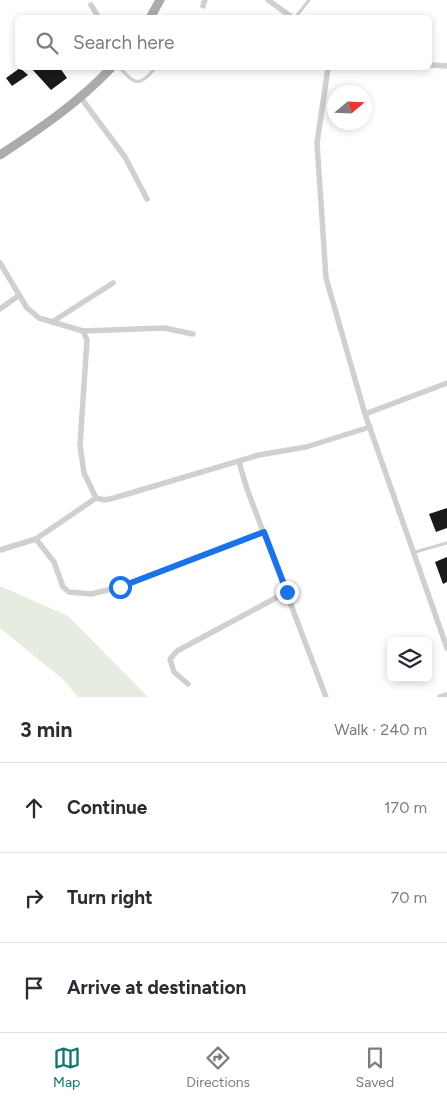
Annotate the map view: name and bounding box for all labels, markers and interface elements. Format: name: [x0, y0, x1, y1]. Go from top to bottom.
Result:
search box: [15, 15, 432, 70]
icon: search: [33, 29, 61, 57]
text: Search here: [73, 31, 175, 54]
north arrow: [327, 85, 372, 130]
route start: [109, 576, 132, 599]
route end: [276, 581, 299, 604]
map controls: [387, 637, 432, 682]
button: layers: [387, 637, 432, 682]
text: 3 min: [20, 717, 72, 742]
text: Walk · 240 m: [334, 720, 427, 739]
icon: ahead: [20, 794, 48, 822]
text: Continue: [67, 796, 147, 819]
text: 170 m: [384, 798, 427, 817]
icon: right: [20, 884, 48, 912]
text: Turn right: [67, 886, 153, 909]
text: 70 m: [391, 888, 427, 907]
icon: arrive: [20, 974, 48, 1002]
text: Arrive at destination: [67, 976, 246, 999]
tab: Map: [53, 1044, 81, 1091]
tab: Directions: [186, 1044, 250, 1091]
tab: Saved: [356, 1044, 394, 1091]

